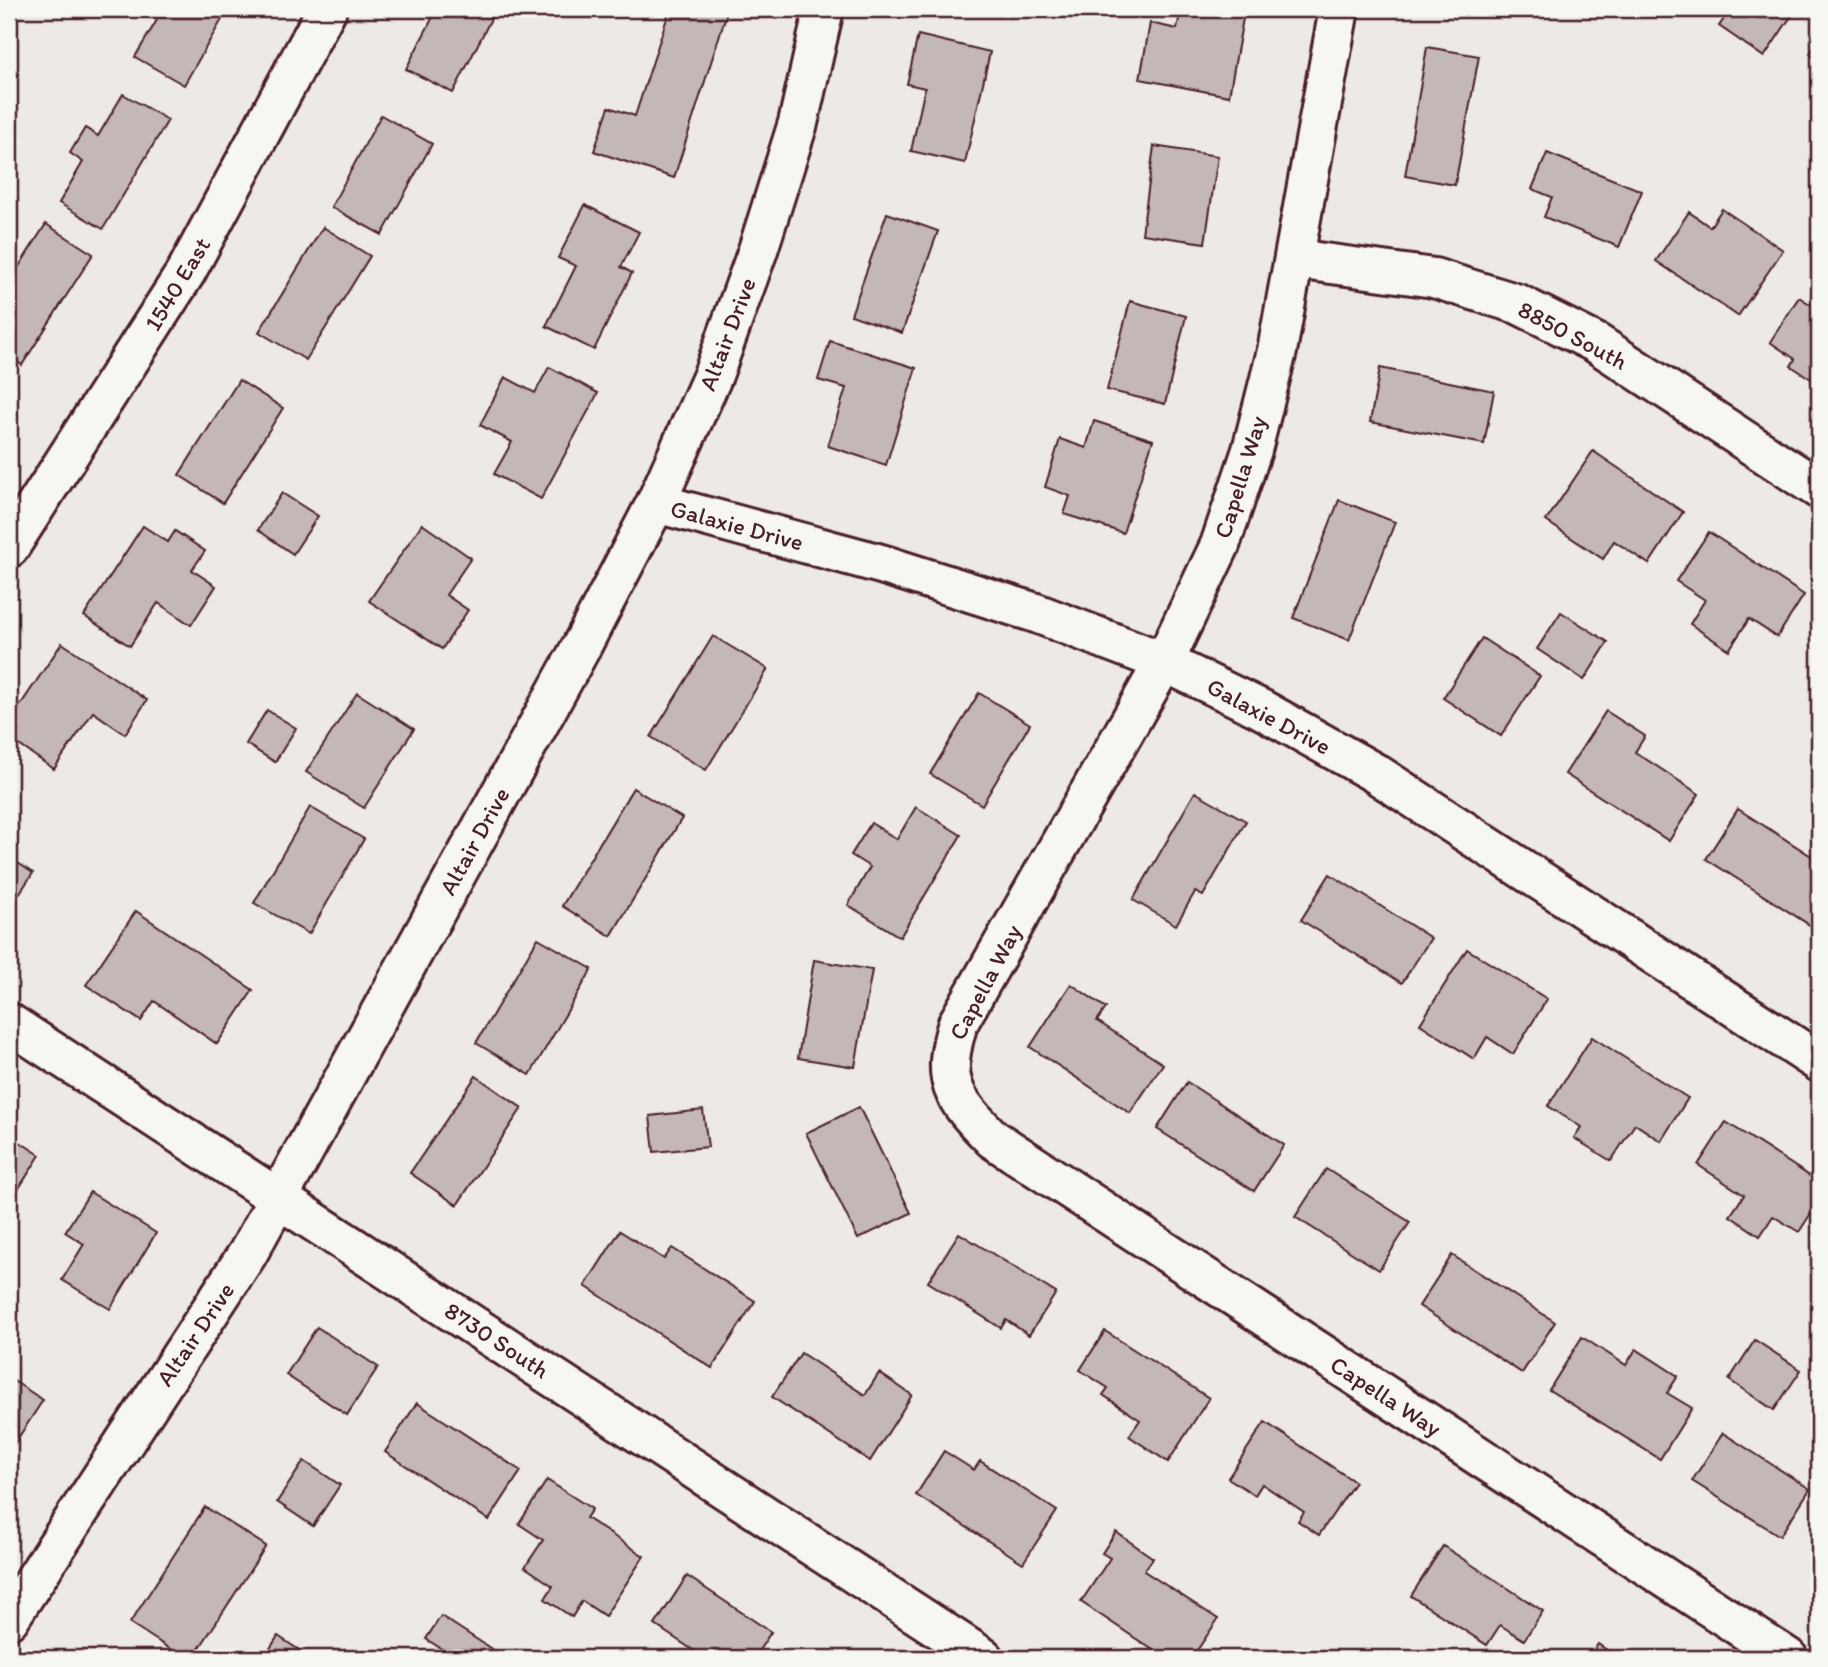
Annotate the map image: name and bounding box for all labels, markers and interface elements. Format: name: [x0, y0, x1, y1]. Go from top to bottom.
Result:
street label: 1540 East: [138, 232, 216, 336]
street label: Altair Drive: [692, 273, 762, 395]
street label: 8850 South: [1514, 294, 1632, 376]
street label: Capella Way: [1208, 412, 1272, 542]
street label: Galaxie Drive: [667, 493, 807, 557]
street label: Galaxie Drive: [1202, 671, 1336, 761]
street label: Altair Drive: [433, 782, 515, 900]
street label: Capella Way: [942, 919, 1028, 1045]
street label: Altair Drive: [150, 1277, 240, 1391]
street label: 8730 South: [439, 1296, 555, 1384]
street label: Capella Way: [1325, 1349, 1447, 1443]

